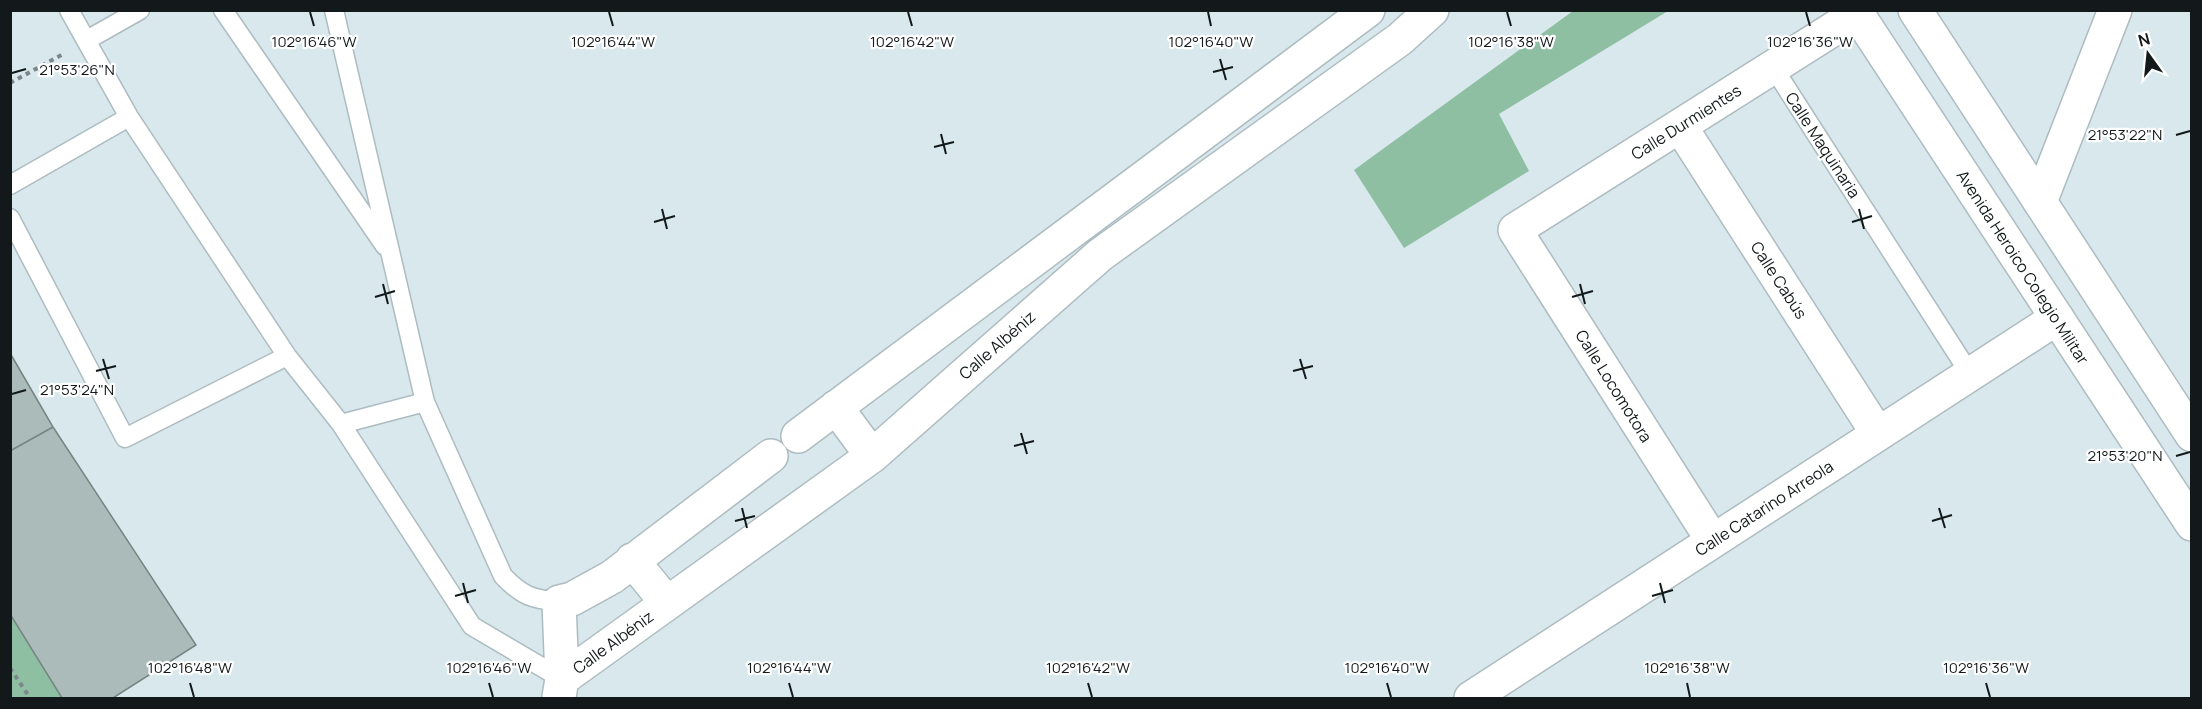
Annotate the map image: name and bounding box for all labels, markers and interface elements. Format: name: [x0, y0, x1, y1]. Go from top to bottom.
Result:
north arrow: [2118, 24, 2178, 84]
text: N: [2136, 27, 2153, 52]
text: 102°16'46"W: [272, 31, 356, 52]
text: 102°16'44"W: [571, 31, 655, 52]
text: 102°16'42"W: [870, 31, 954, 52]
text: 102°16'40"W: [1169, 31, 1253, 52]
text: 102°16'38"W: [1468, 31, 1554, 52]
text: 102°16'36"W: [1767, 31, 1853, 52]
text: 21°53'26"N: [39, 59, 115, 80]
street label: Calle Durmientes: [1627, 79, 1745, 165]
street label: Calle Maquinaria: [1780, 88, 1866, 202]
text: 21°53'22"N: [2088, 124, 2162, 145]
street label: Avenida Heroico Colegio Militar: [1952, 166, 2094, 368]
street label: Calle Cabús: [1746, 237, 1812, 323]
street label: Calle Albéniz: [954, 306, 1040, 384]
street label: Calle Locomotora: [1571, 325, 1657, 447]
text: 21°53'24"N: [40, 379, 114, 400]
text: 21°53'20"N: [2087, 445, 2163, 466]
street label: Calle Catarino Arreola: [1691, 455, 1837, 561]
street label: Calle Albéniz: [568, 605, 658, 679]
text: 102°16'48"W: [148, 657, 232, 678]
text: 102°16'46"W: [447, 657, 531, 678]
text: 102°16'44"W: [747, 657, 831, 678]
text: 102°16'42"W: [1046, 657, 1130, 678]
text: 102°16'40"W: [1345, 657, 1429, 678]
text: 102°16'38"W: [1644, 657, 1730, 678]
text: 102°16'36"W: [1943, 657, 2029, 678]

